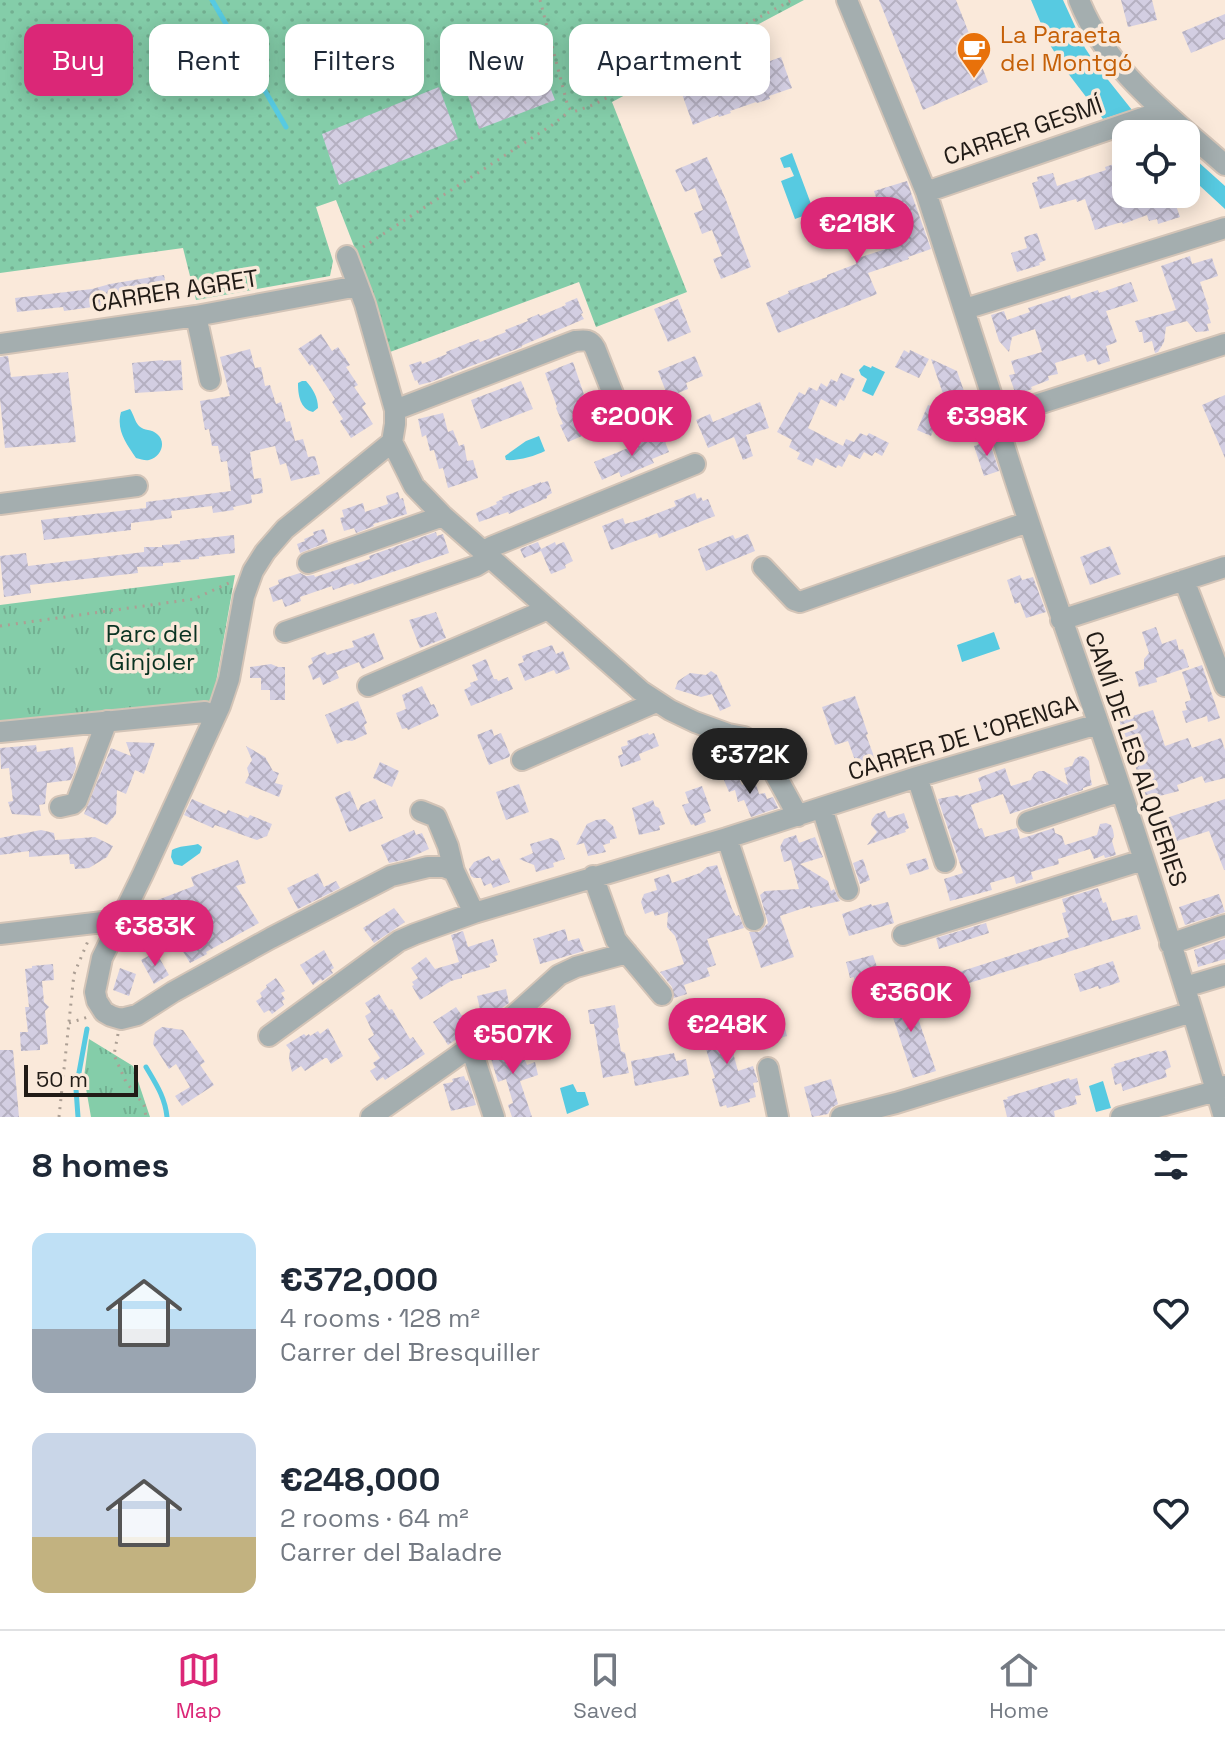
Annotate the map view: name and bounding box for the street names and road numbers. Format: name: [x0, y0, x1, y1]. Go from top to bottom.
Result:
street label: CARRER GESMÍ: [939, 89, 1107, 172]
street label: CARRER AGRET: [89, 262, 261, 319]
street label: CAMÍ DE LES ALQUERIES: [1078, 627, 1195, 891]
street label: CARRER DE L'ORENGA: [844, 688, 1082, 787]

